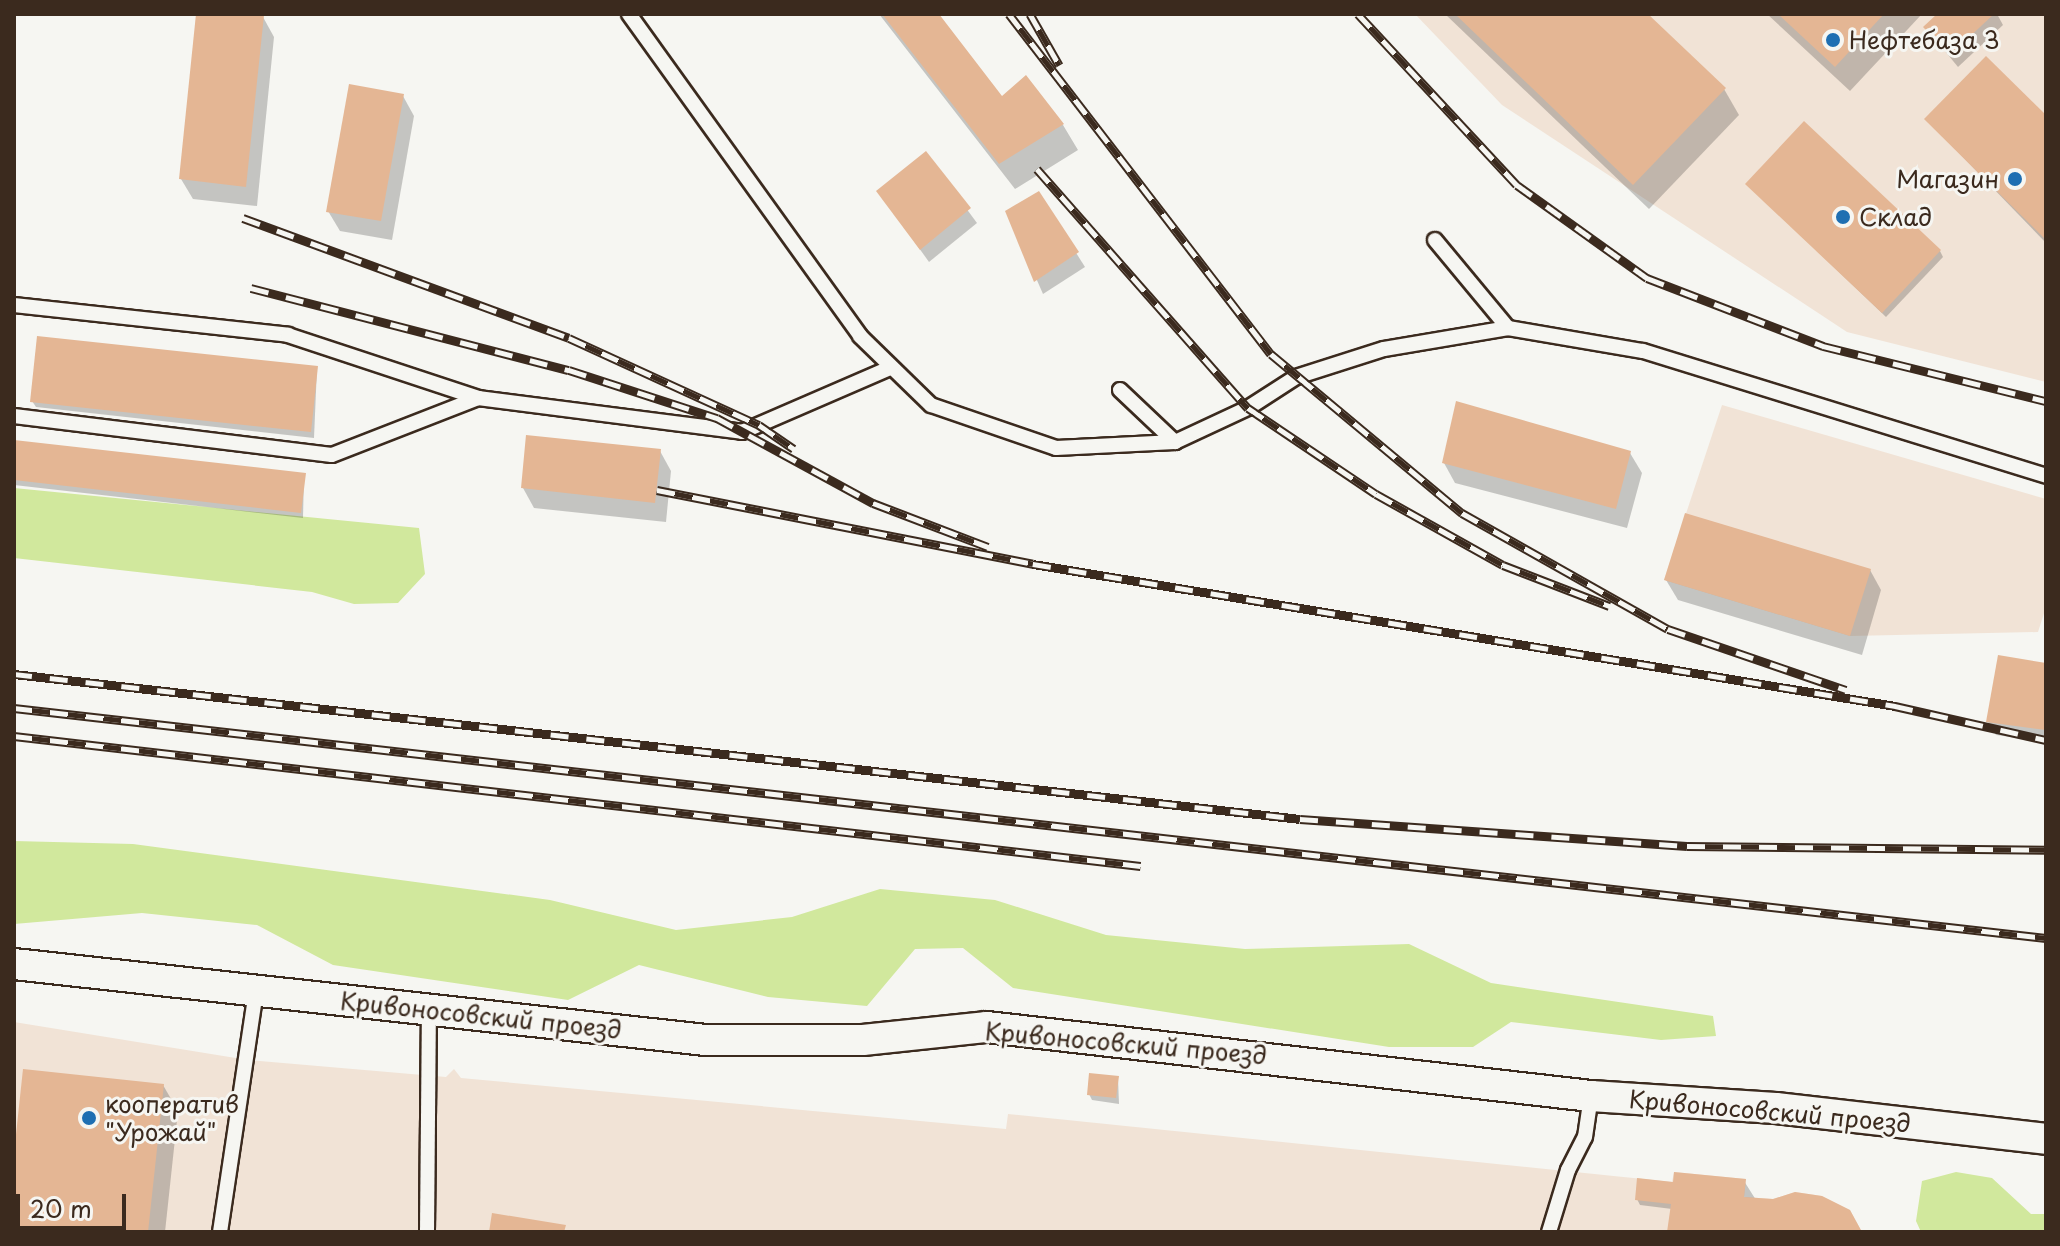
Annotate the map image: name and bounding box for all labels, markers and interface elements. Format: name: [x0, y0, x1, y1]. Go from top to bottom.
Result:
place label: Нефтебаза 3: [1849, 26, 2001, 54]
marker: Нефтебаза 3: [1824, 31, 1842, 49]
place label: Магазин: [1896, 165, 1999, 193]
marker: Магазин: [2006, 170, 2024, 188]
place label: Склад: [1859, 203, 1932, 231]
marker: Склад: [1834, 208, 1852, 226]
street label: Кривоносовский проезд: [339, 986, 623, 1044]
street label: Кривоносовский проезд: [984, 1016, 1268, 1070]
street label: Кривоносовский проезд: [1628, 1084, 1912, 1138]
place label: кооператив "Урожай": [105, 1090, 239, 1146]
marker: кооператив "Урожай": [80, 1109, 98, 1127]
scale bar: [20, 1178, 130, 1228]
text: 20 m: [30, 1190, 92, 1226]

